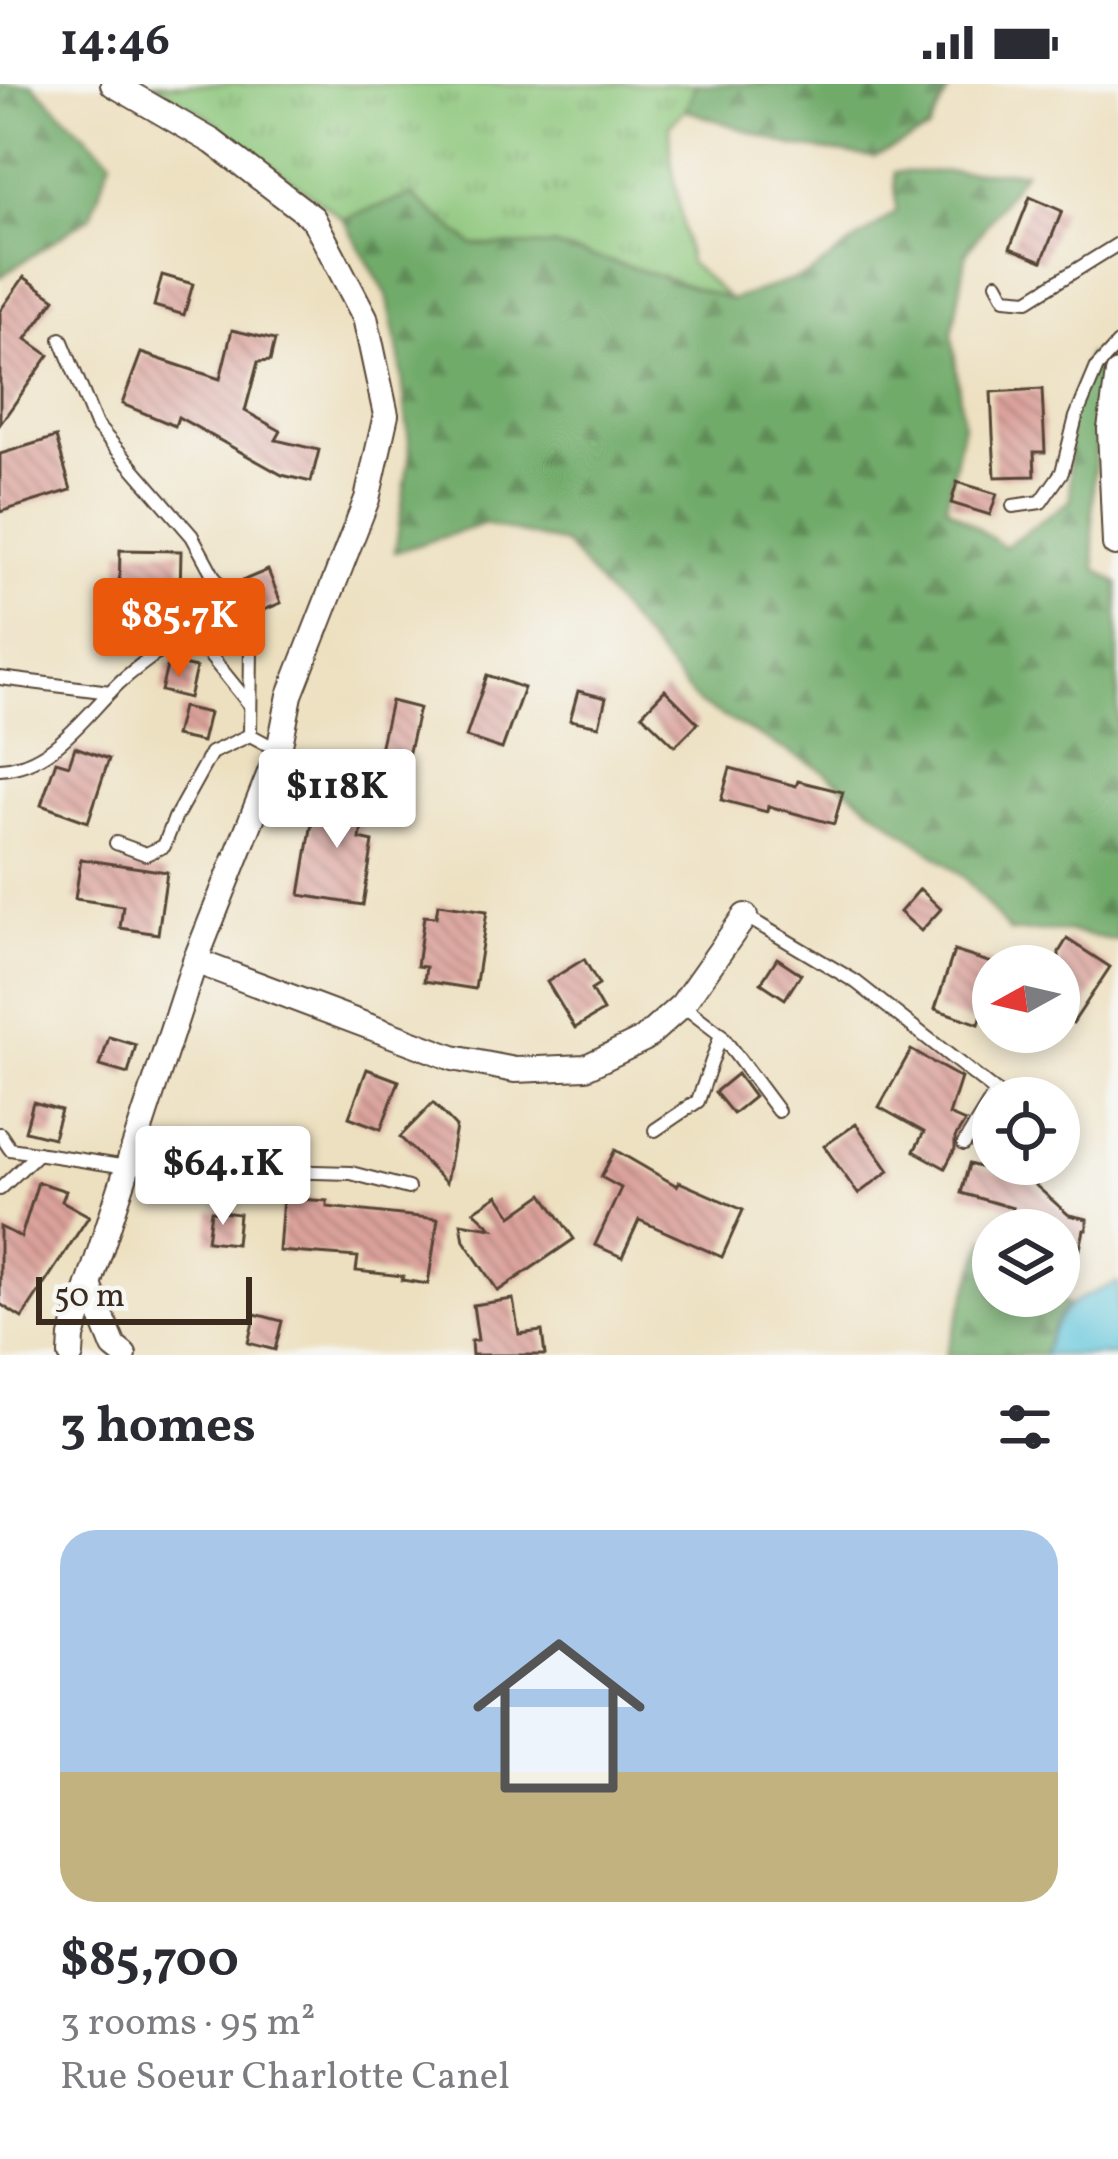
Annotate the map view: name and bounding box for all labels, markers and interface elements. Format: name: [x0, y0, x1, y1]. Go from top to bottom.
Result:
text: 14:46: [60, 11, 170, 74]
pin: $85.7K: [81, 578, 277, 680]
text: $85.7K: [120, 590, 238, 644]
pin: $118K: [253, 749, 421, 851]
text: $118K: [286, 761, 388, 815]
north arrow: [972, 945, 1080, 1053]
map controls: [972, 945, 1080, 1317]
button: locate: [972, 1077, 1080, 1185]
pin: $64.1K: [125, 1126, 321, 1228]
text: $64.1K: [162, 1138, 284, 1192]
button: layers: [972, 1209, 1080, 1317]
scale bar: [36, 1271, 252, 1324]
text: 50 m: [54, 1275, 125, 1321]
text: 3 homes: [60, 1392, 256, 1463]
icon: filters: [992, 1394, 1058, 1460]
icon: home: [451, 1608, 667, 1824]
text: $85,700: [60, 1926, 239, 1997]
text: 3 rooms · 95 m²: [60, 1997, 315, 2051]
text: Rue Soeur Charlotte Canel: [60, 2051, 510, 2105]

